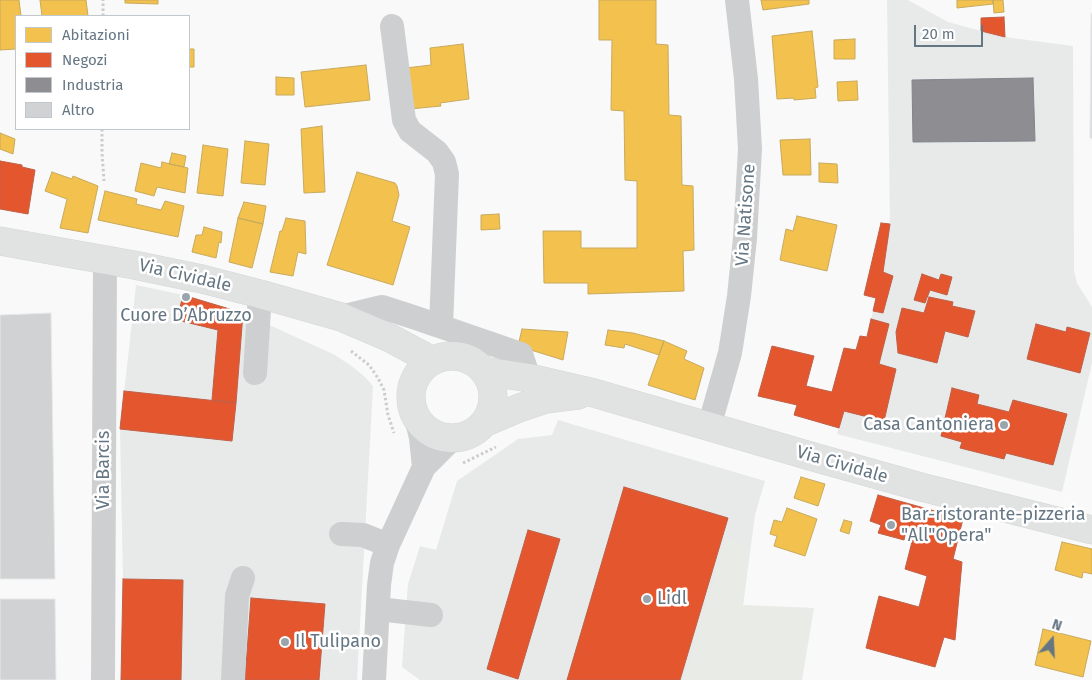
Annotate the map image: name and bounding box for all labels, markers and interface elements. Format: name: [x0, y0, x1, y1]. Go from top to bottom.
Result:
legend: [15, 15, 190, 130]
scale bar: [917, 15, 986, 47]
text: 20 m: [922, 25, 955, 43]
text: Abitazioni: [62, 26, 130, 44]
text: Negozi: [62, 51, 107, 69]
text: Industria: [62, 76, 124, 94]
text: Altro: [62, 101, 95, 119]
street label: Via Natisone: [732, 163, 760, 267]
street label: Via Cividale: [137, 255, 233, 297]
marker: Cuore D’Abruzzo: [180, 291, 192, 303]
place label: Cuore D’Abruzzo: [120, 305, 252, 327]
place label: Casa Cantoniera: [863, 414, 994, 436]
marker: Casa Cantoniera: [998, 419, 1010, 431]
street label: Via Barcis: [93, 431, 115, 509]
street label: Via Cividale: [794, 442, 890, 488]
place label: Bar-ristorante-pizzeria "All"Opera": [901, 504, 1085, 546]
marker: Bar-ristorante-pizzeria "All"Opera": [885, 519, 897, 531]
place label: Lidl: [657, 588, 687, 610]
marker: Lidl: [641, 593, 653, 605]
north arrow: [1027, 615, 1077, 665]
text: N: [1050, 616, 1064, 635]
place label: Il Tulipano: [295, 631, 381, 653]
marker: Il Tulipano: [279, 636, 291, 648]

